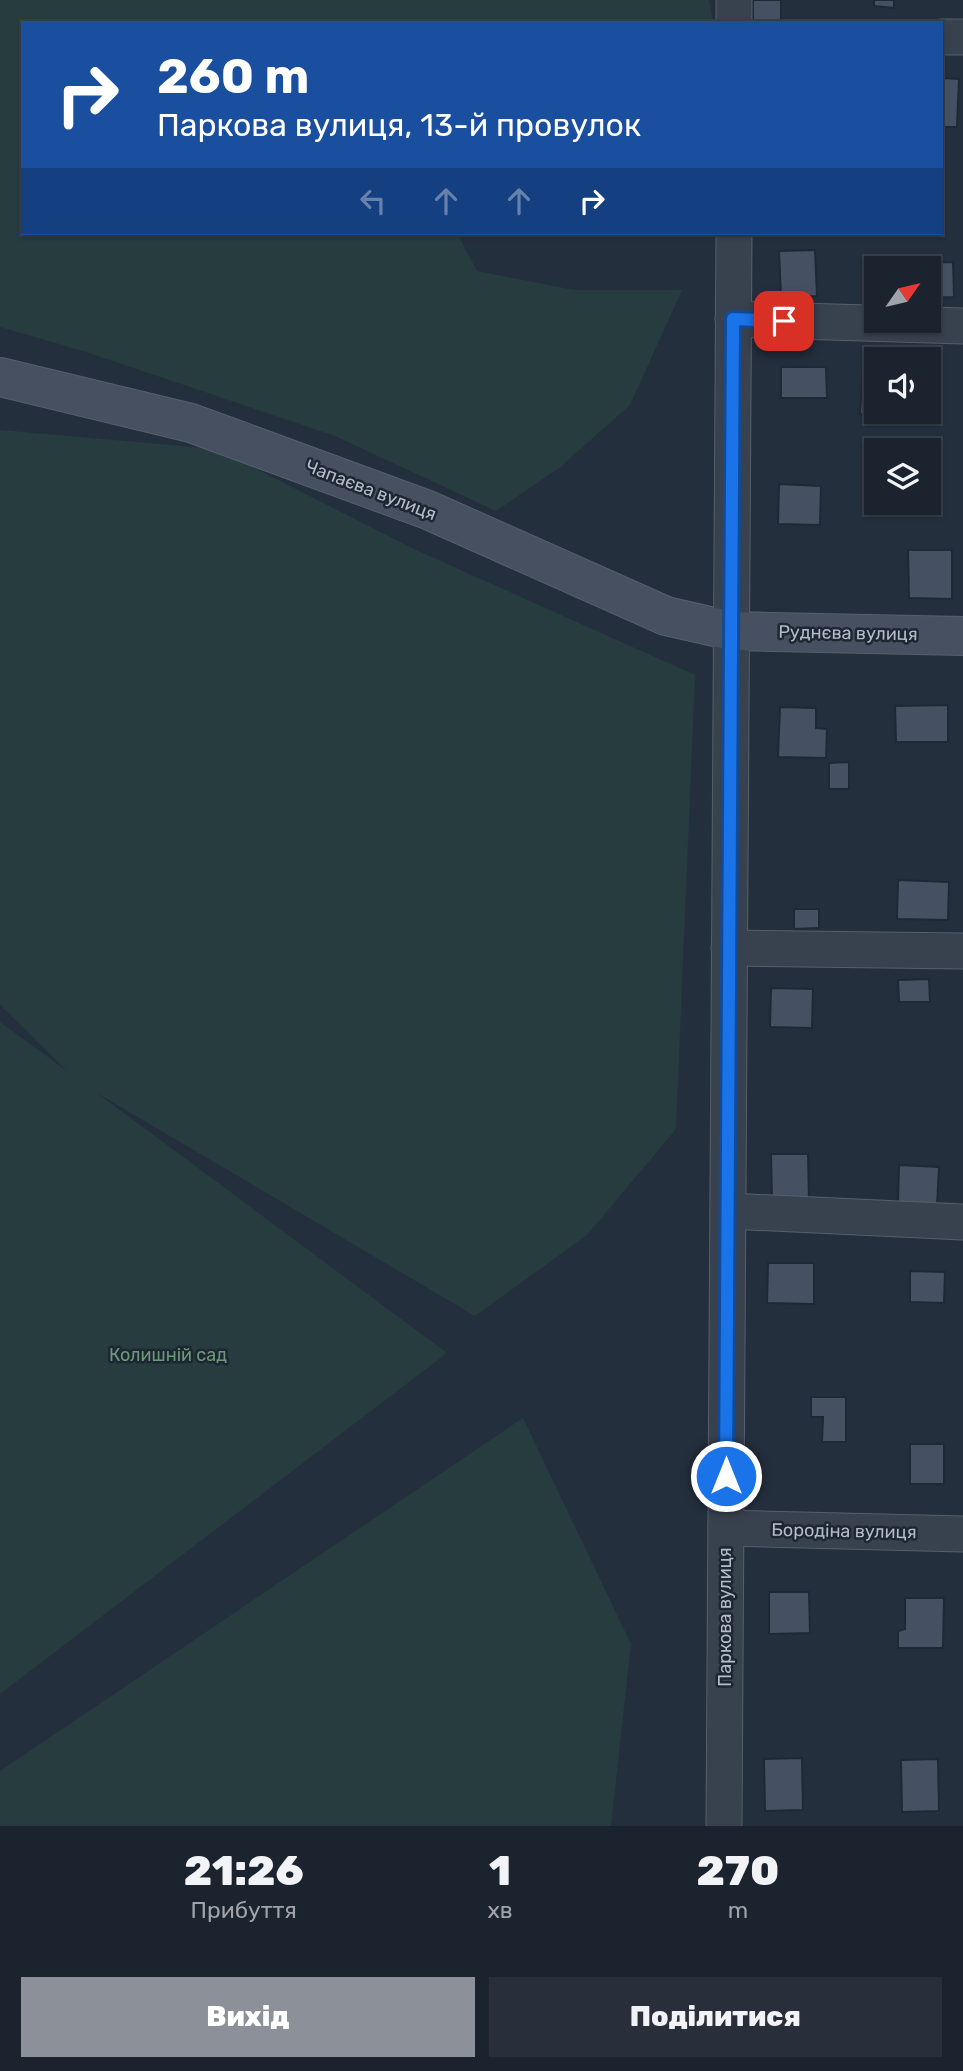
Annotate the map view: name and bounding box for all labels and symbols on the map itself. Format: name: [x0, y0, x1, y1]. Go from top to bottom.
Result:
north arrow: [864, 256, 942, 332]
pin: [754, 291, 814, 351]
street label: Чапаєва вулиця: [302, 455, 440, 525]
street label: Руднєва вулиця: [778, 621, 918, 645]
park label: Колишній сад: [109, 1344, 227, 1366]
position arrow: [689, 1439, 763, 1513]
street label: Бородіна вулиця: [771, 1519, 917, 1543]
street label: Паркова вулиця: [714, 1547, 736, 1687]

